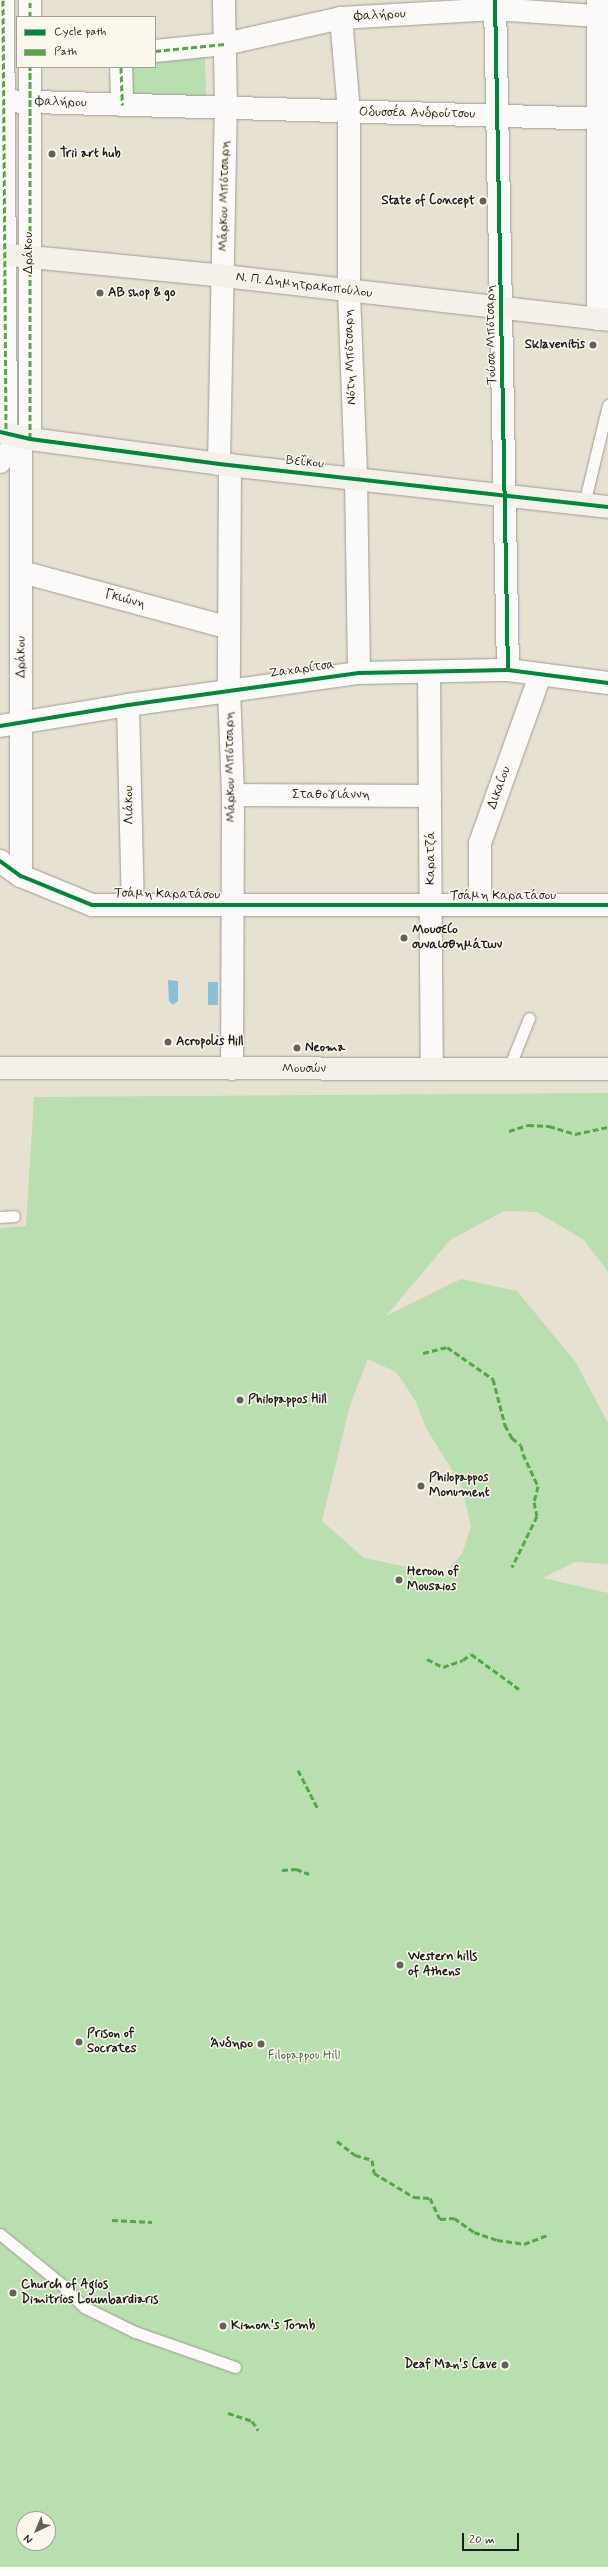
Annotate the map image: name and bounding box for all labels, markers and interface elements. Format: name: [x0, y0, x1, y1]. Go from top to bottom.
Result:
street label: Φαλήρου: [354, 7, 406, 25]
legend: [16, 16, 156, 68]
text: Cycle path: [54, 24, 106, 40]
text: Path: [54, 44, 77, 60]
street label: Φαλήρου: [35, 94, 87, 112]
street label: Οδυσσέα Ανδρούτσου: [359, 105, 475, 123]
street label: Μάρκου Μπότσαρη: [216, 140, 234, 252]
place label: Trii art hub: [60, 146, 121, 162]
marker: Trii art hub: [47, 149, 57, 159]
place label: State of Concept: [384, 193, 475, 209]
marker: State of Concept: [478, 196, 488, 206]
street label: Δράκου: [21, 232, 37, 274]
street label: Ν. Π. Δημητρακοπούλου: [235, 270, 373, 302]
place label: AB shop & go: [108, 285, 176, 301]
street label: Τούσα Μπότσαρη: [483, 285, 501, 385]
marker: AB shop & go: [95, 288, 105, 298]
street label: Νότη Μπότσαρη: [342, 309, 360, 405]
place label: Sklavenitis: [525, 337, 585, 353]
marker: Sklavenitis: [588, 340, 598, 350]
street label: Βεΐκου: [285, 453, 325, 473]
street label: Γκιώνη: [103, 587, 147, 613]
street label: Δράκου: [14, 636, 30, 678]
street label: Ζαχαρίτσα: [268, 658, 336, 682]
street label: Μάρκου Μπότσαρη: [222, 711, 240, 823]
street label: Δικαίου: [485, 764, 515, 812]
street label: Λιάκου: [122, 785, 138, 825]
street label: Σταθογιάννη: [292, 787, 370, 803]
street label: Καρατζά: [423, 831, 439, 885]
street label: Τσάμη Καρατάσου: [114, 886, 220, 904]
street label: Τσάμη Καρατάσου: [450, 888, 556, 904]
place label: Μουσείο συναισθημάτων: [412, 923, 502, 954]
marker: Μουσείο συναισθημάτων: [399, 933, 409, 943]
place label: Acropolis Hill: [176, 1034, 245, 1050]
marker: Acropolis Hill: [163, 1037, 173, 1047]
place label: Neoma: [305, 1040, 345, 1056]
marker: Neoma: [292, 1043, 302, 1053]
street label: Μουσών: [282, 1061, 326, 1077]
place label: Philopappos Hill: [248, 1392, 328, 1408]
marker: Philopappos Hill: [235, 1395, 245, 1405]
place label: Philopappos Monument: [429, 1471, 490, 1502]
marker: Philopappos Monument: [416, 1481, 426, 1491]
place label: Heroon of Mousaios: [407, 1565, 459, 1596]
marker: Heroon of Mousaios: [394, 1575, 404, 1585]
place label: Western hills of Athens: [408, 1950, 478, 1981]
marker: Western hills of Athens: [395, 1960, 405, 1970]
place label: Prison of Socrates: [87, 2027, 137, 2058]
place label: Άνδηρο: [211, 2036, 253, 2052]
marker: Prison of Socrates: [74, 2037, 84, 2047]
marker: Άνδηρο: [256, 2039, 266, 2049]
park label: Filopappou Hill: [268, 2048, 340, 2064]
place label: Church of Agios Dimitrios Loumbardiaris: [21, 2278, 159, 2309]
marker: Church of Agios Dimitrios Loumbardiaris: [8, 2288, 18, 2298]
place label: Kimon's Tomb: [231, 2318, 314, 2334]
marker: Kimon's Tomb: [218, 2321, 228, 2331]
place label: Deaf Man's Cave: [401, 2357, 497, 2373]
marker: Deaf Man's Cave: [500, 2360, 510, 2370]
north arrow: [16, 2511, 56, 2551]
scale bar: [464, 2525, 521, 2551]
text: N: [21, 2531, 36, 2546]
text: 20 m: [469, 2532, 495, 2548]

